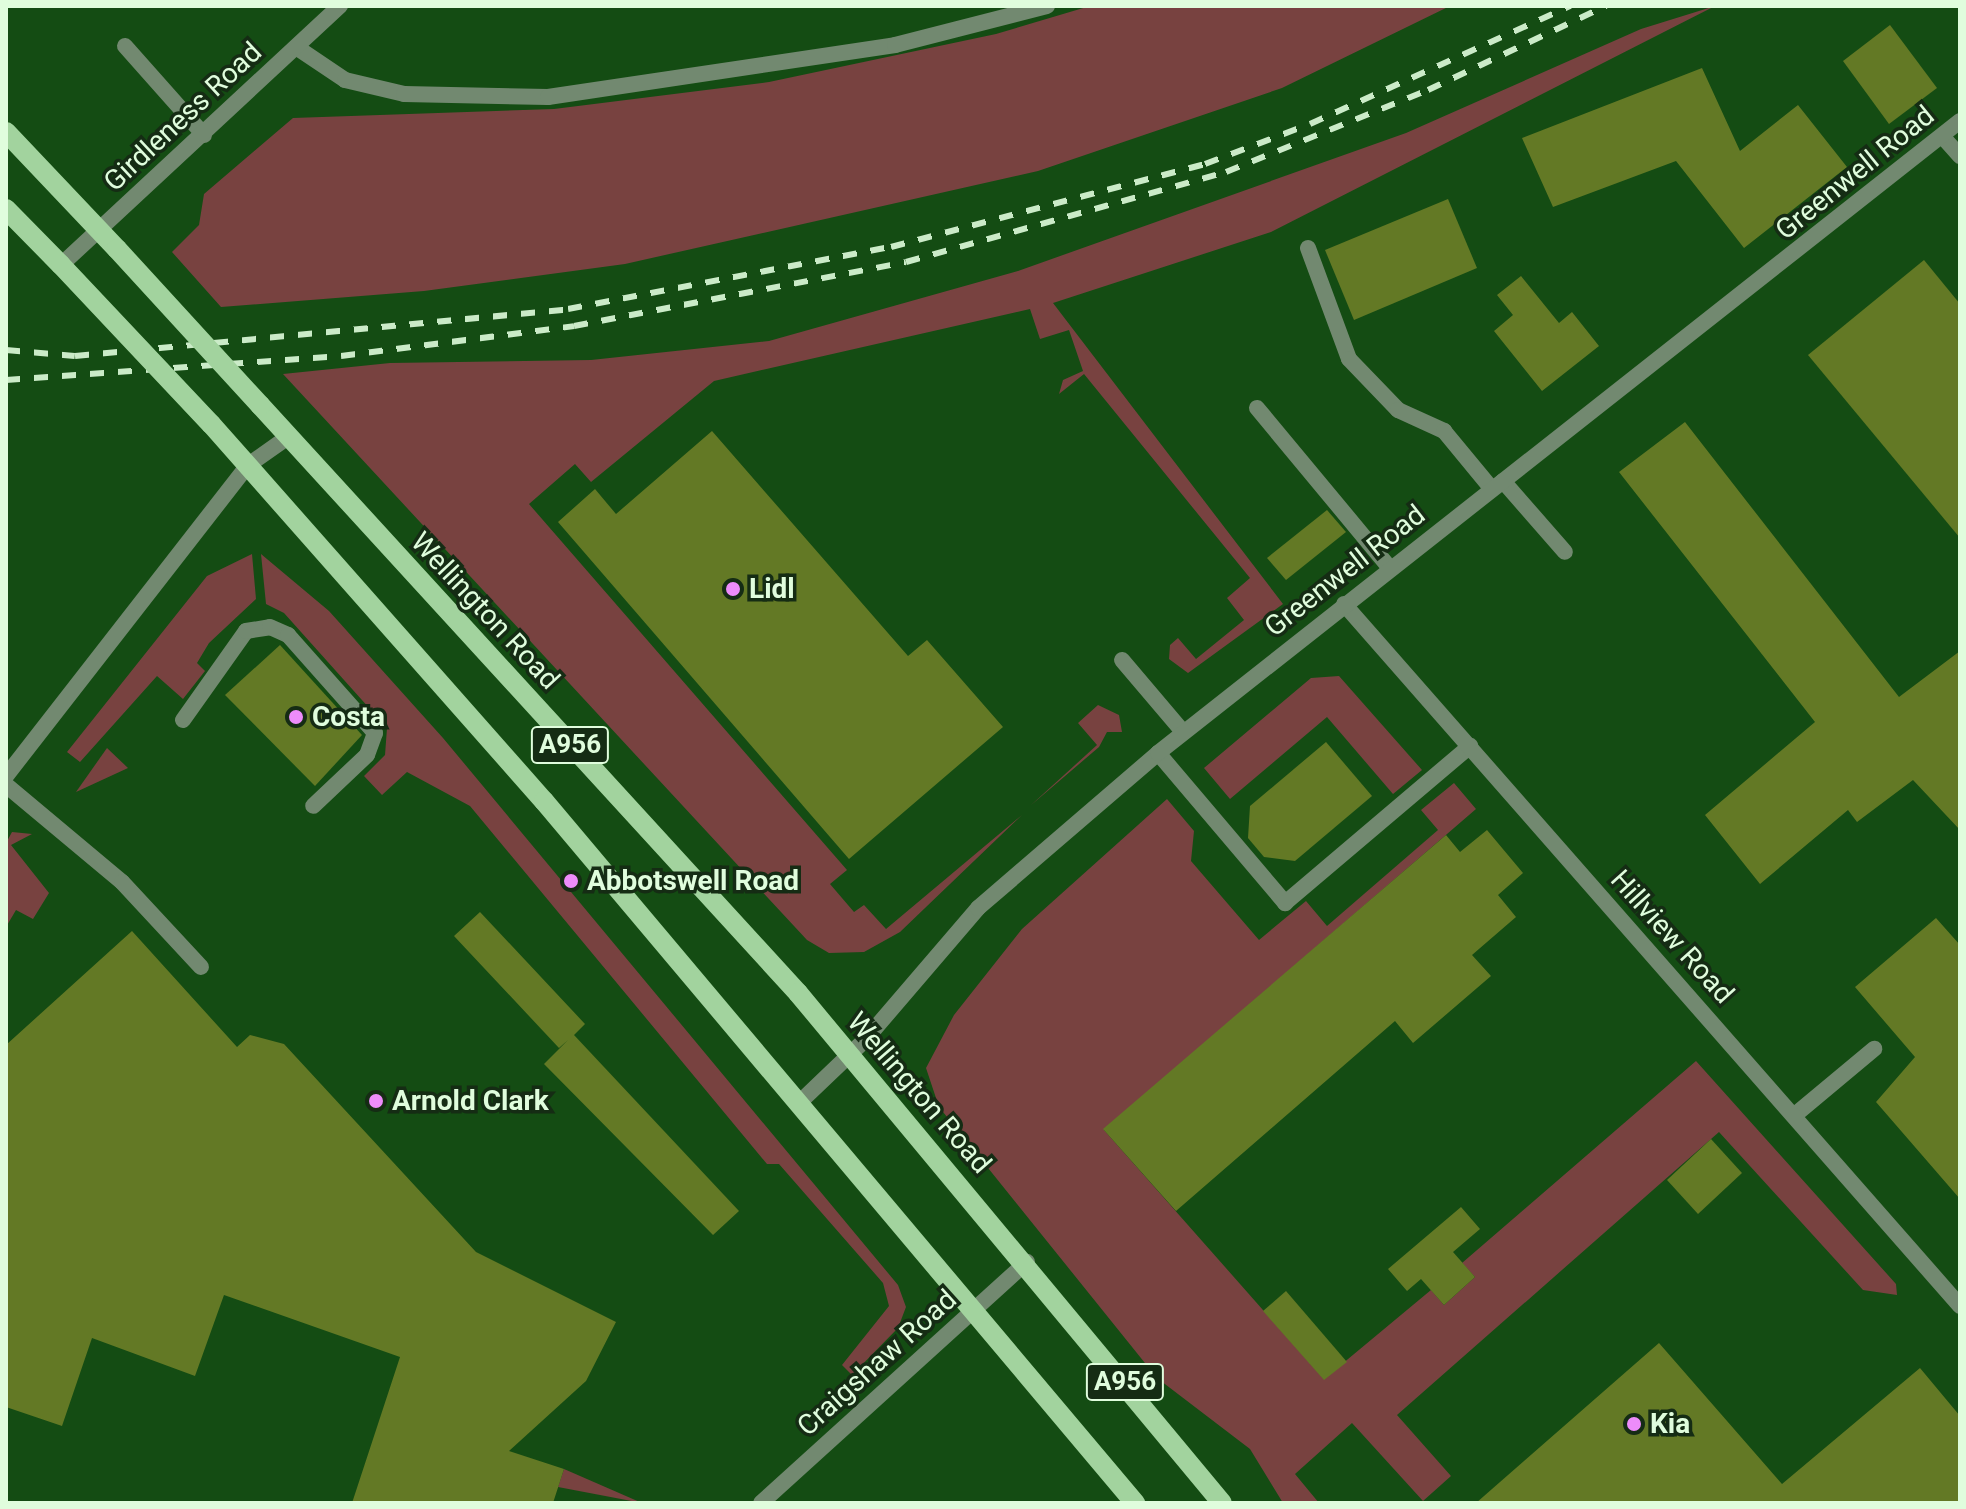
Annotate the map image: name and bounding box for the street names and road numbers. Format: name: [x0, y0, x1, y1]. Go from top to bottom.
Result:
street label: Girdleness Road: [97, 36, 269, 198]
street label: Greenwell Road: [1769, 99, 1941, 247]
street label: Greenwell Road: [1258, 498, 1432, 644]
street label: Wellington Road: [404, 526, 566, 696]
road number: A956: [530, 723, 610, 767]
street label: Hillview Road: [1603, 863, 1741, 1011]
street label: Wellington Road: [840, 1006, 998, 1180]
street label: Craigshaw Road: [791, 1283, 963, 1443]
road number: A956: [1085, 1360, 1165, 1404]

